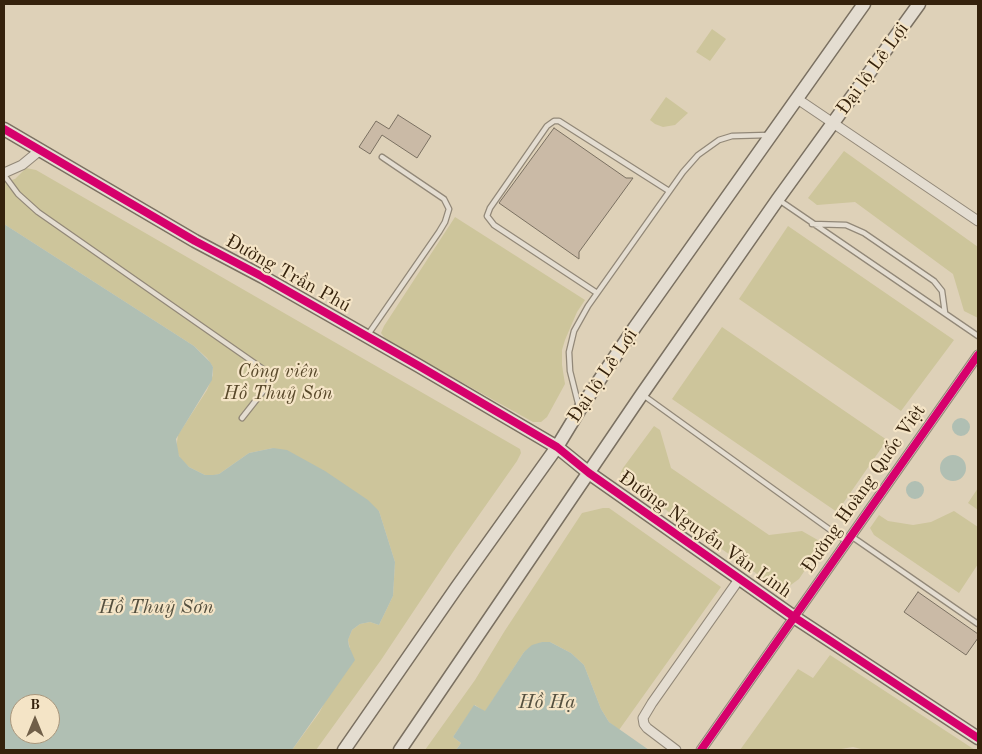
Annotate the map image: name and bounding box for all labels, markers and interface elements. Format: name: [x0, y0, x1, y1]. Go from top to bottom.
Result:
street label: Đại lộ Lê Lợi: [832, 18, 914, 120]
street label: Đường Trần Phú: [221, 230, 355, 318]
street label: Đại lộ Lê Lợi: [563, 325, 643, 427]
park label: Công viên Hồ Thuỷ Sơn: [223, 361, 333, 405]
street label: Đường Hoàng Quốc Việt: [797, 400, 931, 578]
street label: Đường Nguyễn Văn Linh: [614, 467, 796, 603]
water label: Hồ Thuỷ Sơn: [98, 596, 214, 620]
water label: Hồ Hạ: [518, 691, 576, 715]
north arrow: [10, 694, 60, 744]
text: B: [30, 698, 40, 712]

